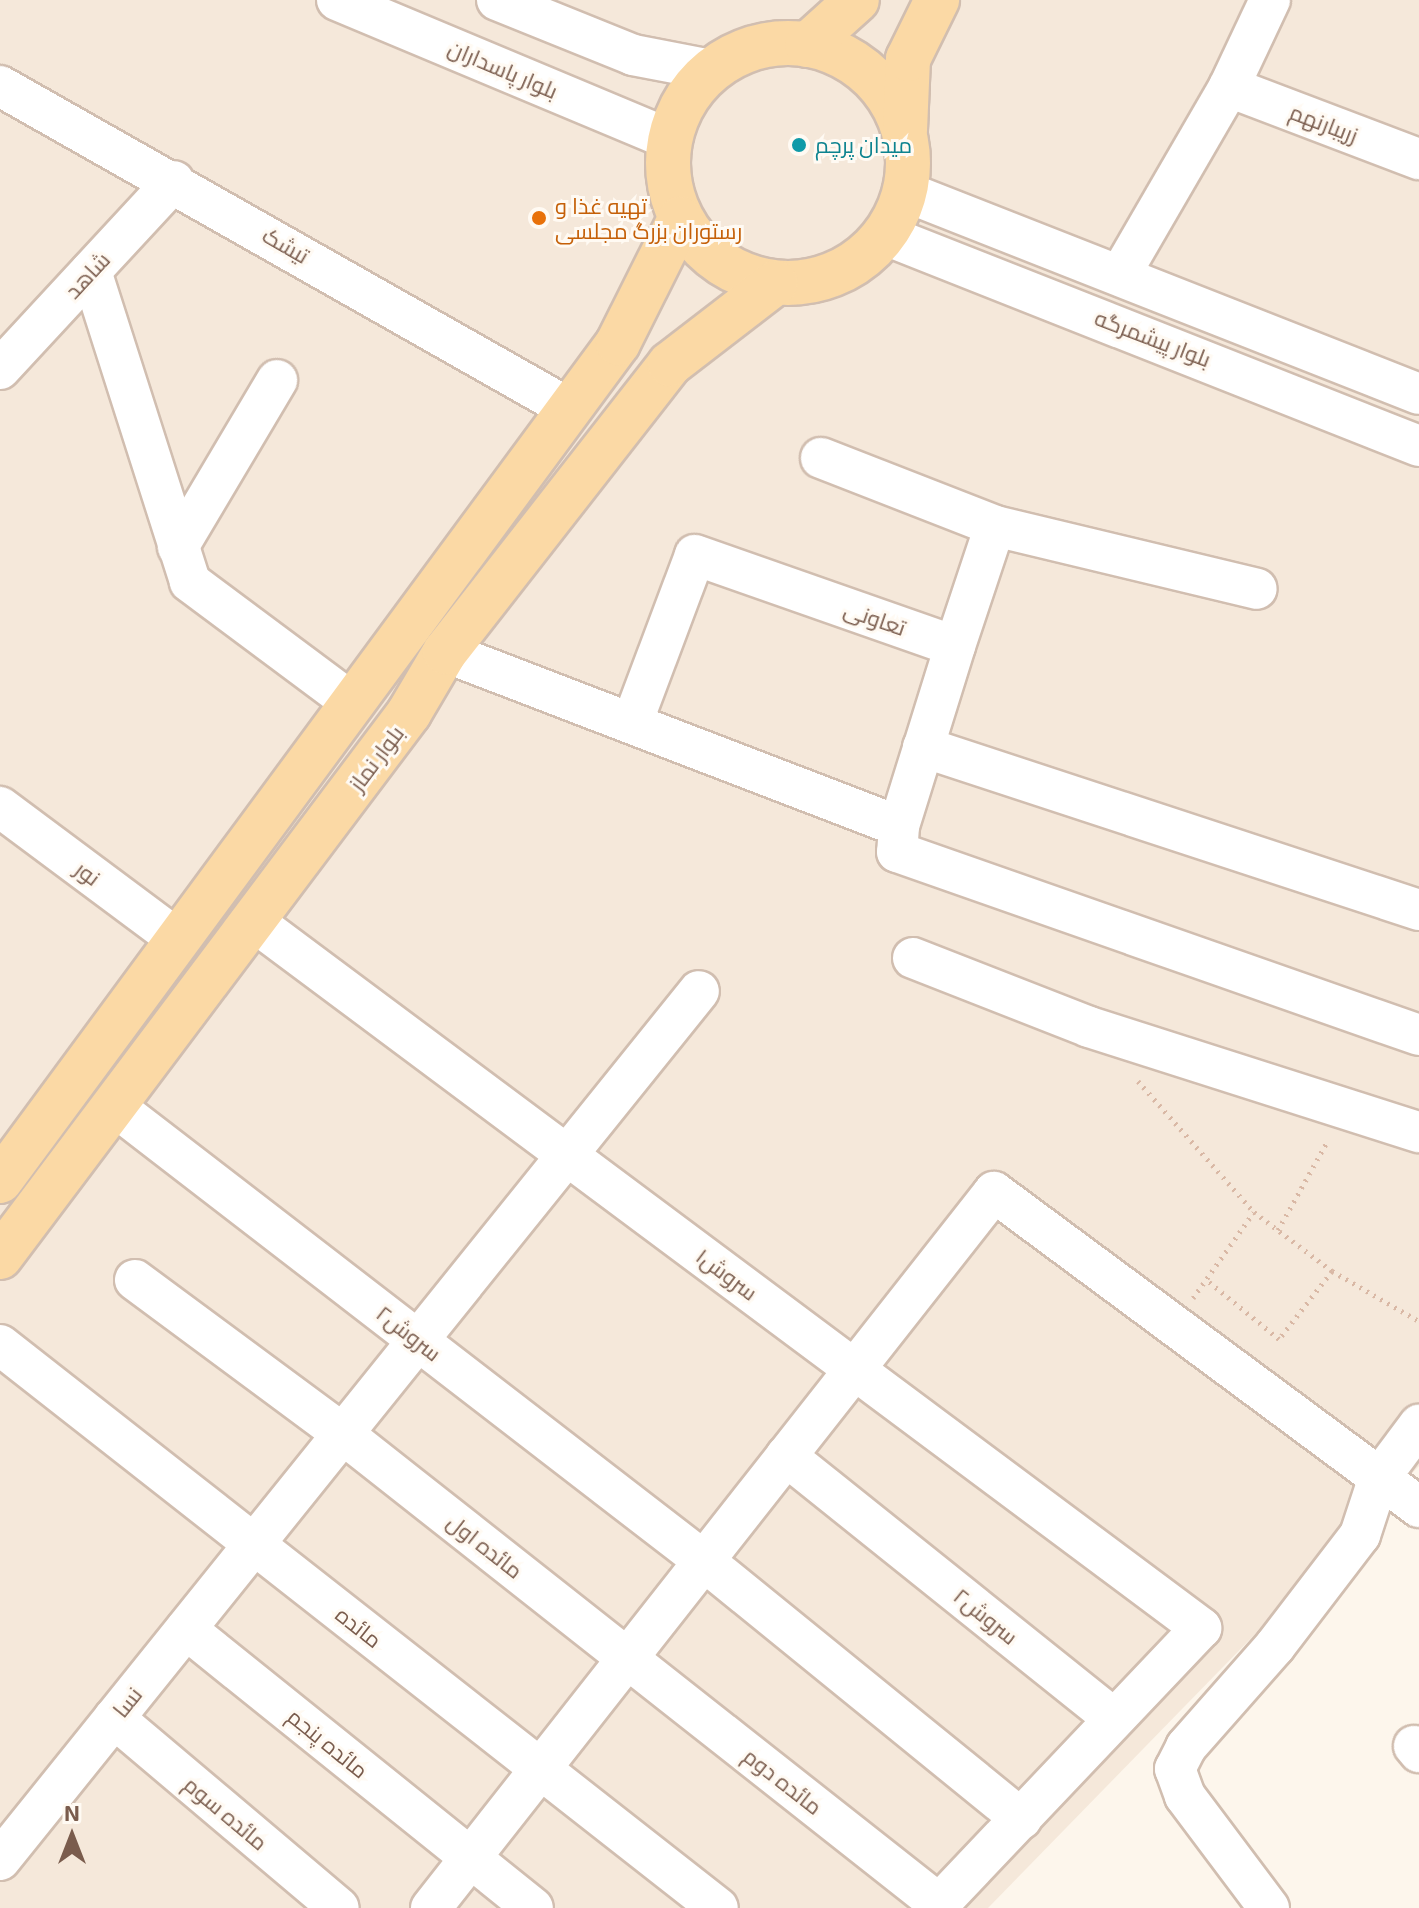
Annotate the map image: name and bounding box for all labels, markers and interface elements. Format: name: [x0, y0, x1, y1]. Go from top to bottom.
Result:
street label: بلوار پاسداران: [444, 34, 562, 104]
street label: زریبارنهم: [1286, 98, 1362, 148]
place label: میدان پرچم: [815, 132, 912, 158]
marker: میدان پرچم: [790, 136, 808, 154]
place label: تهیه غذا و رستوران بزرگ مجلسی: [555, 192, 742, 244]
marker: تهیه غذا و رستوران بزرگ مجلسی: [530, 209, 548, 227]
street label: تیشک: [258, 221, 314, 269]
street label: شاهد: [59, 246, 115, 304]
street label: بلوار پیشمرگه: [1091, 304, 1215, 372]
street label: تعاونی: [841, 595, 909, 641]
street label: بلوار نماز: [343, 720, 409, 796]
street label: نور: [70, 855, 106, 891]
street label: سروش۱: [691, 1242, 763, 1306]
street label: سروش۲: [371, 1300, 447, 1366]
street label: مائده اول: [442, 1508, 528, 1584]
street label: سروش۲: [949, 1582, 1023, 1650]
street label: مائده: [331, 1601, 387, 1653]
street label: نسا: [107, 1682, 147, 1722]
street label: مائده پنجم: [282, 1702, 374, 1784]
street label: مائده دوم: [738, 1742, 828, 1820]
street label: مائده سوم: [179, 1771, 273, 1855]
north arrow: [32, 1796, 112, 1876]
text: N: [64, 1799, 80, 1825]

